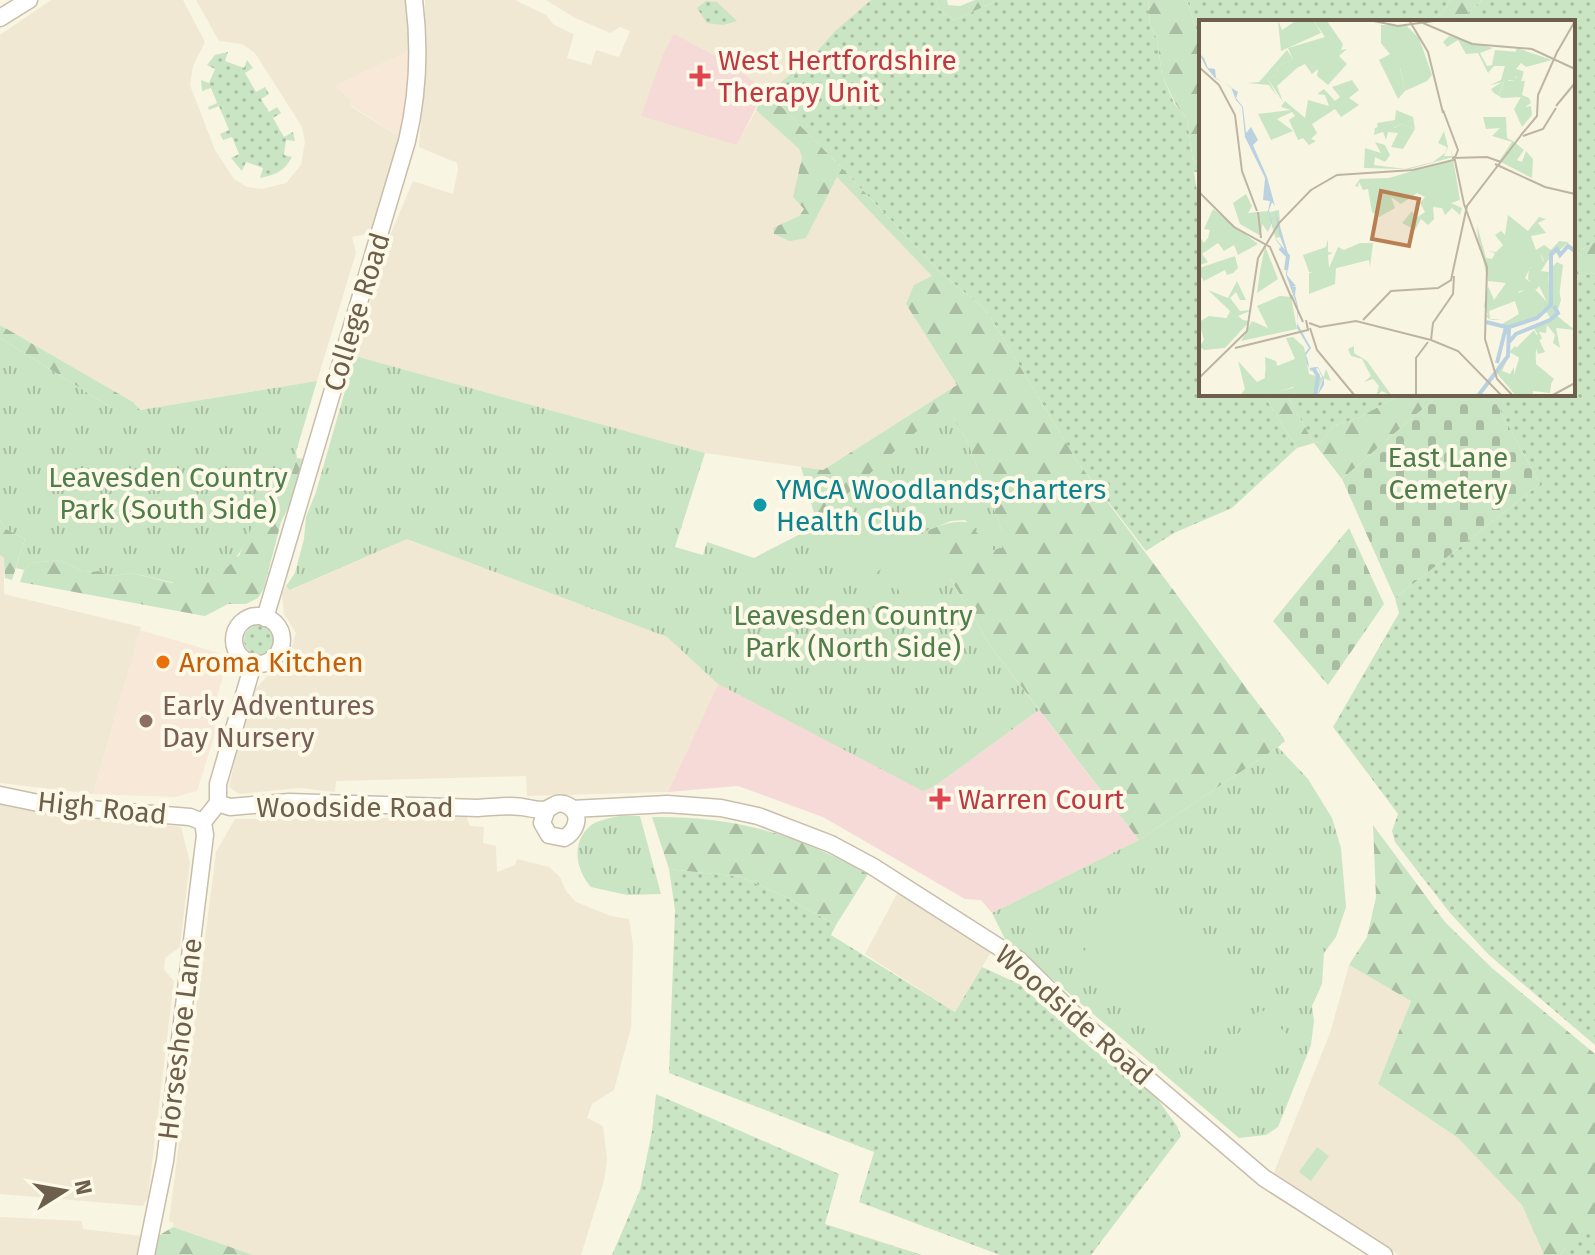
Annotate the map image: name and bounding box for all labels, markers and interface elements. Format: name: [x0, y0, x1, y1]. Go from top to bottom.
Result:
inset map: [1199, 20, 1575, 396]
place label: West Hertfordshire Therapy Unit: [718, 44, 957, 109]
marker: West Hertfordshire Therapy Unit: [689, 65, 711, 87]
street label: College Road: [317, 229, 397, 395]
park label: East Lane Cemetery: [1388, 441, 1508, 506]
park label: Leavesden Country Park (South Side): [48, 461, 288, 526]
place label: YMCA Woodlands;Charters Health Club: [776, 473, 1106, 538]
marker: YMCA Woodlands;Charters Health Club: [751, 496, 769, 514]
park label: Leavesden Country Park (North Side): [733, 599, 973, 664]
place label: Aroma Kitchen: [179, 646, 364, 679]
marker: Aroma Kitchen: [154, 653, 172, 671]
place label: Early Adventures Day Nursery: [162, 689, 375, 754]
marker: Early Adventures Day Nursery: [137, 712, 155, 730]
place label: Warren Court: [958, 783, 1125, 816]
street label: High Road: [36, 785, 168, 831]
marker: Warren Court: [929, 788, 951, 810]
street label: Woodside Road: [256, 791, 454, 824]
street label: Horseshoe Lane: [151, 936, 209, 1142]
street label: Woodside Road: [989, 938, 1159, 1092]
north arrow: [24, 1151, 104, 1231]
text: N: [68, 1178, 98, 1197]

